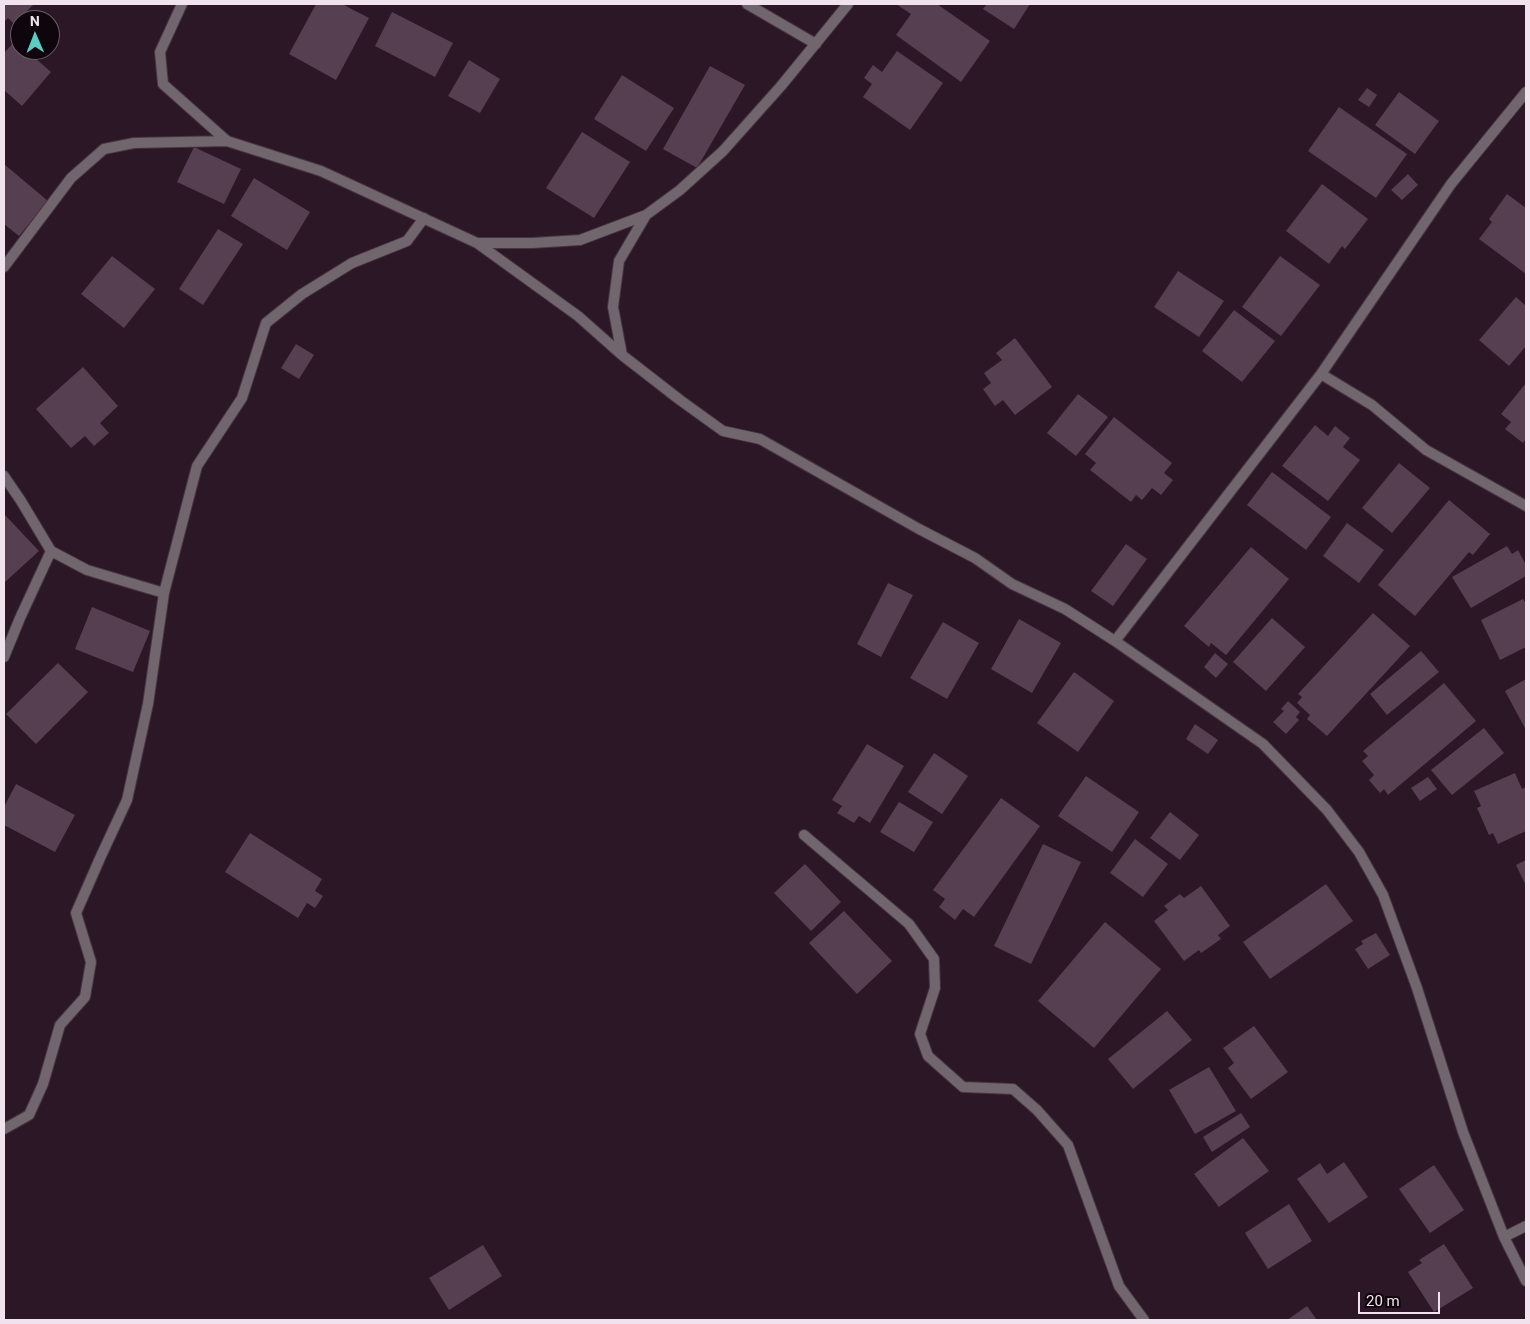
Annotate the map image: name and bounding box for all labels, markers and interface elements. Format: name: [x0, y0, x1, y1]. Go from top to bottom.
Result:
north arrow: [10, 10, 60, 60]
text: N: [30, 13, 40, 29]
scale bar: [1360, 1282, 1442, 1314]
text: 20 m: [1366, 1292, 1400, 1310]

